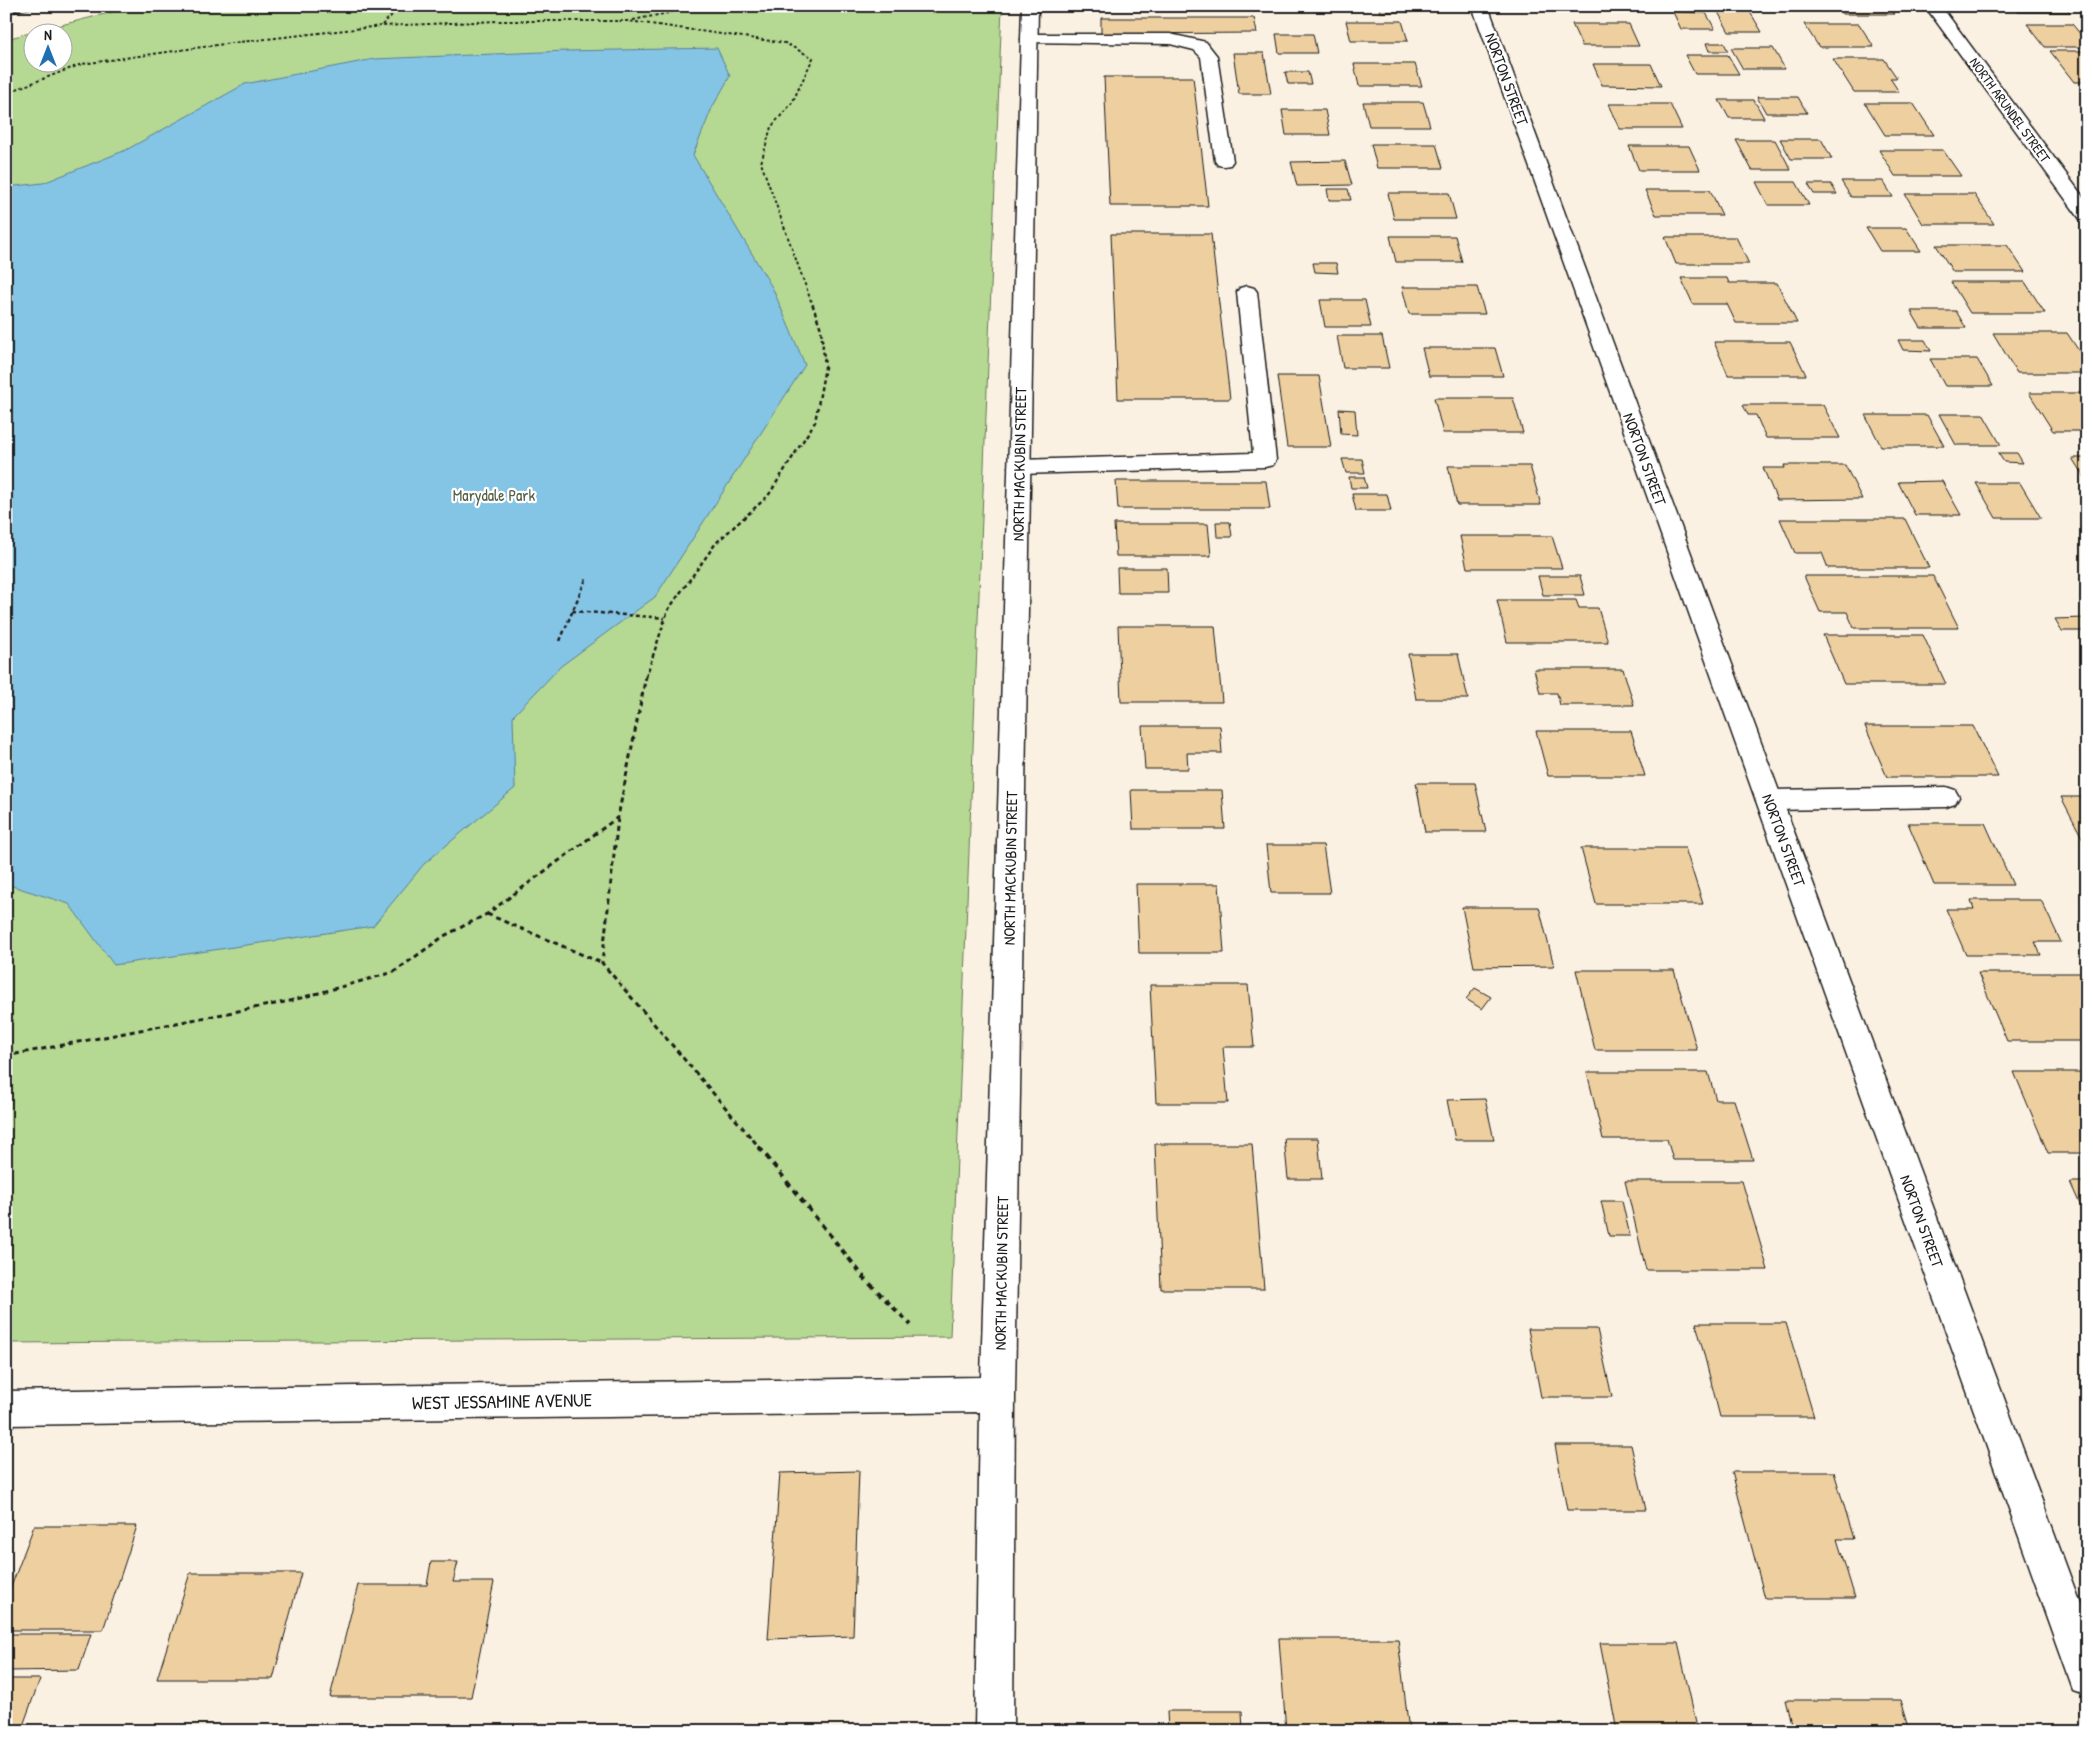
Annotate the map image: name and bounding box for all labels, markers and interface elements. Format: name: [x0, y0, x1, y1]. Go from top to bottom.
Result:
north arrow: [22, 22, 72, 72]
text: N: [44, 25, 52, 44]
street label: NORTON STREET: [1480, 30, 1534, 129]
street label: NORTH ARUNDEL STREET: [1966, 53, 2055, 167]
street label: NORTH MACKUBIN STREET: [1007, 386, 1031, 541]
street label: NORTON STREET: [1618, 410, 1672, 509]
park label: Marydale Park: [453, 484, 536, 506]
street label: NORTH MACKUBIN STREET: [998, 790, 1022, 945]
street label: NORTON STREET: [1757, 791, 1811, 890]
street label: NORTON STREET: [1895, 1172, 1949, 1271]
street label: NORTH MACKUBIN STREET: [989, 1195, 1013, 1350]
street label: WEST JESSAMINE AVENUE: [412, 1386, 593, 1416]

